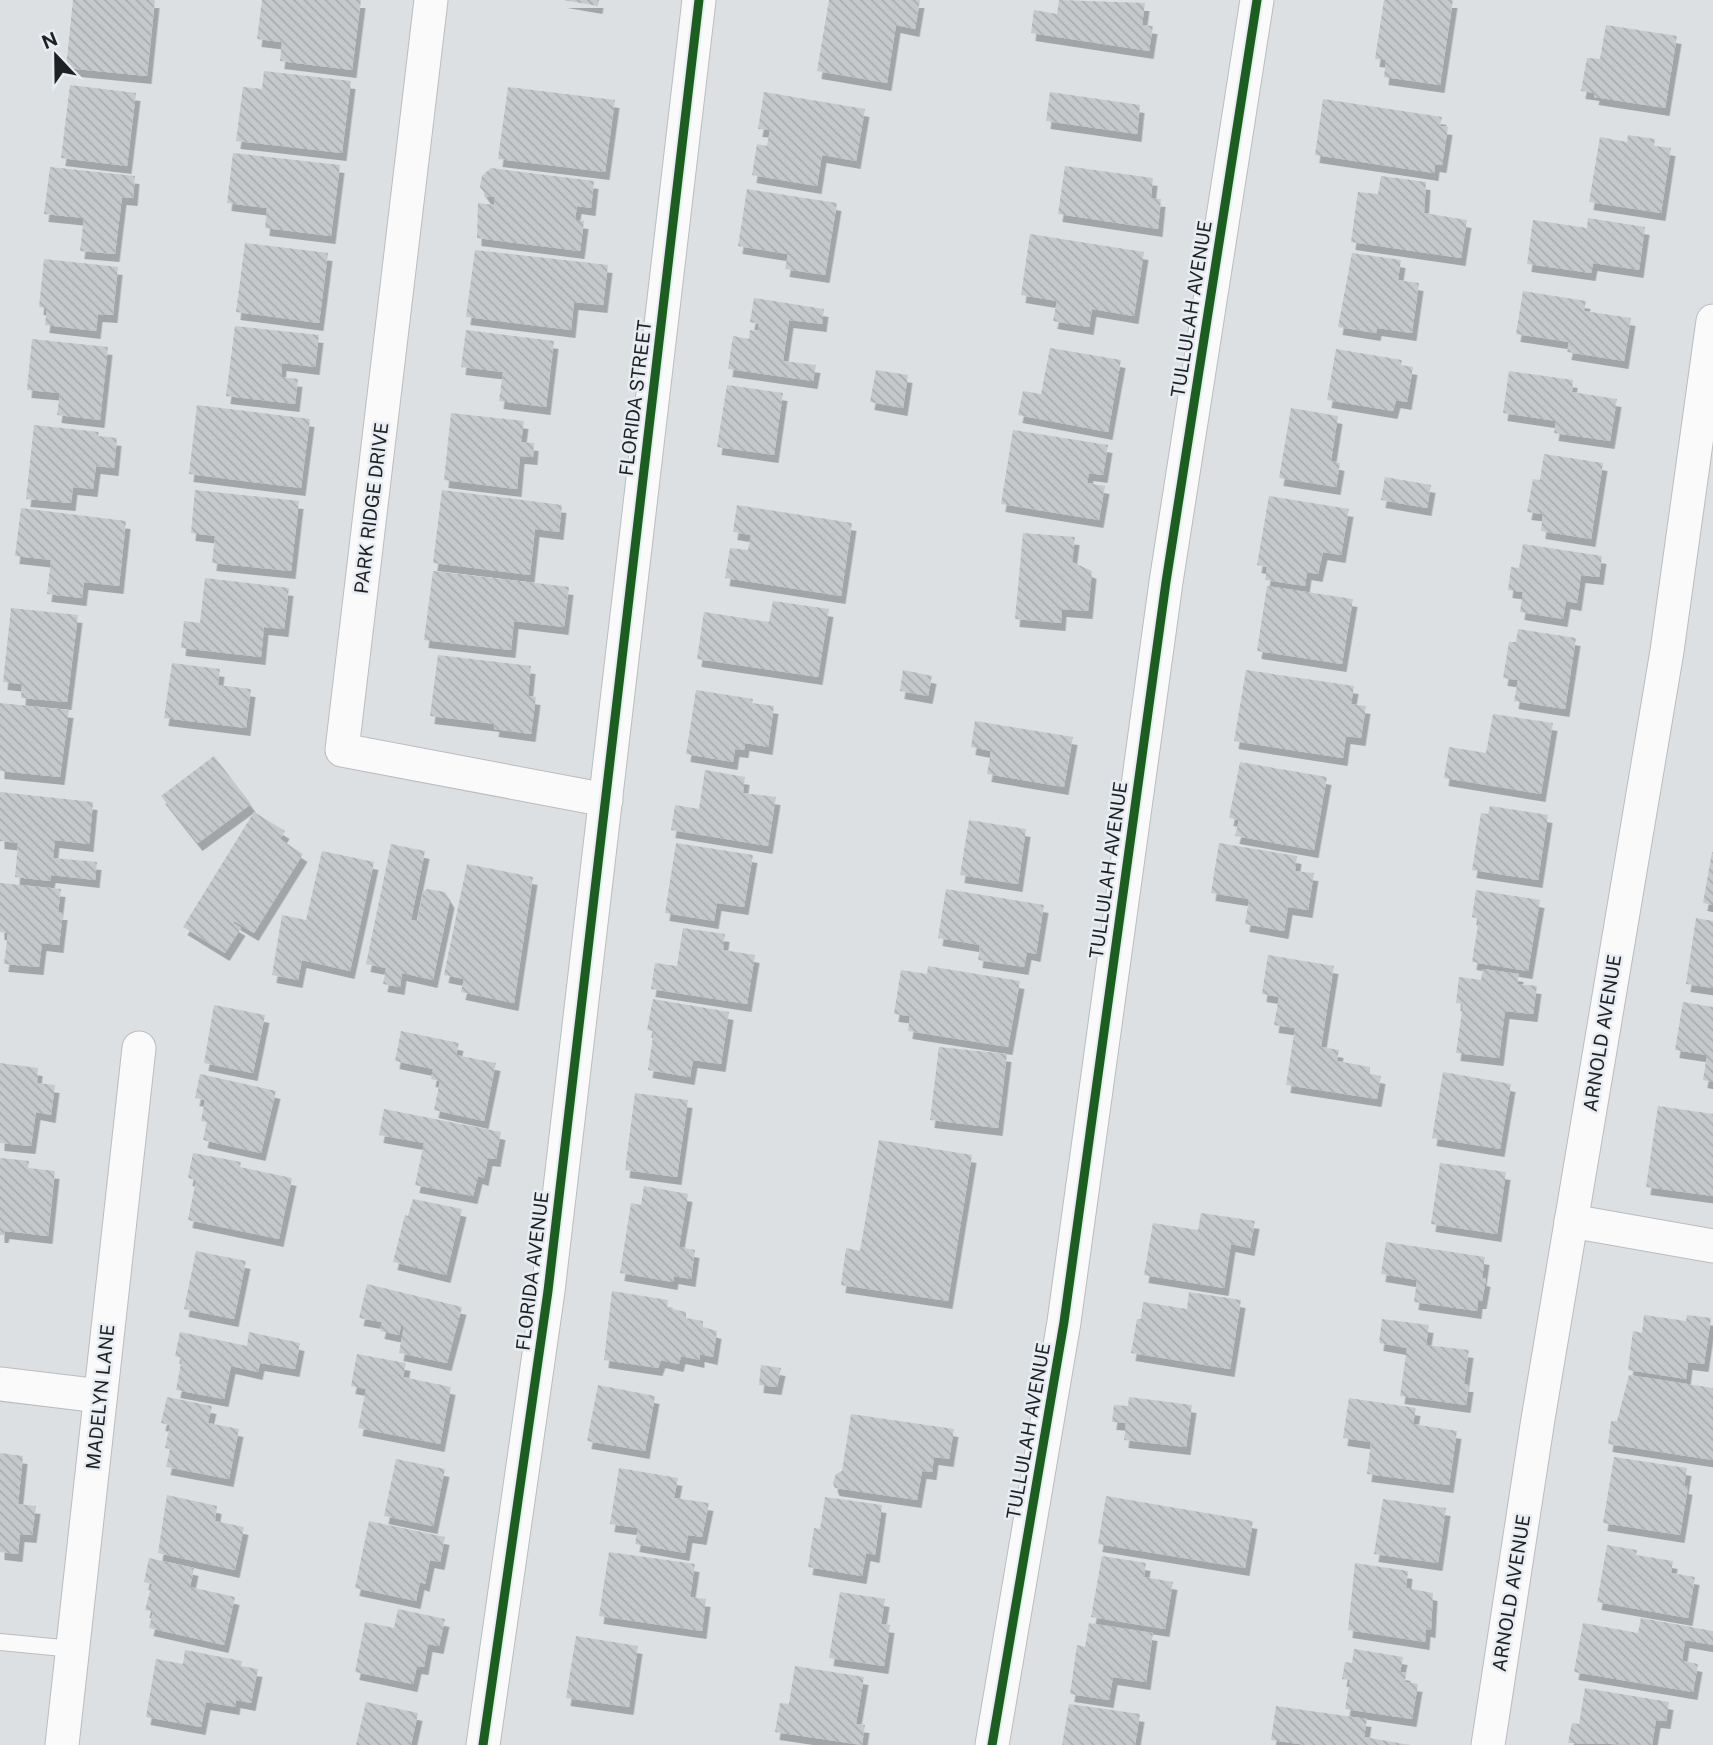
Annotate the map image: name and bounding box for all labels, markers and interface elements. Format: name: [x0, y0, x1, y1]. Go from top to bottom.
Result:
north arrow: [21, 21, 91, 91]
text: N: [39, 27, 61, 53]
street label: TULLULAH AVENUE: [1166, 219, 1216, 399]
street label: FLORIDA STREET: [615, 319, 655, 477]
street label: PARK RIDGE DRIVE: [350, 421, 392, 595]
street label: TULLULAH AVENUE: [1085, 780, 1131, 960]
street label: ARNOLD AVENUE: [1579, 953, 1625, 1113]
street label: FLORIDA AVENUE: [511, 1190, 553, 1352]
street label: MADELYN LANE: [81, 1323, 119, 1471]
street label: TULLULAH AVENUE: [1002, 1341, 1054, 1521]
street label: ARNOLD AVENUE: [1488, 1513, 1534, 1673]

